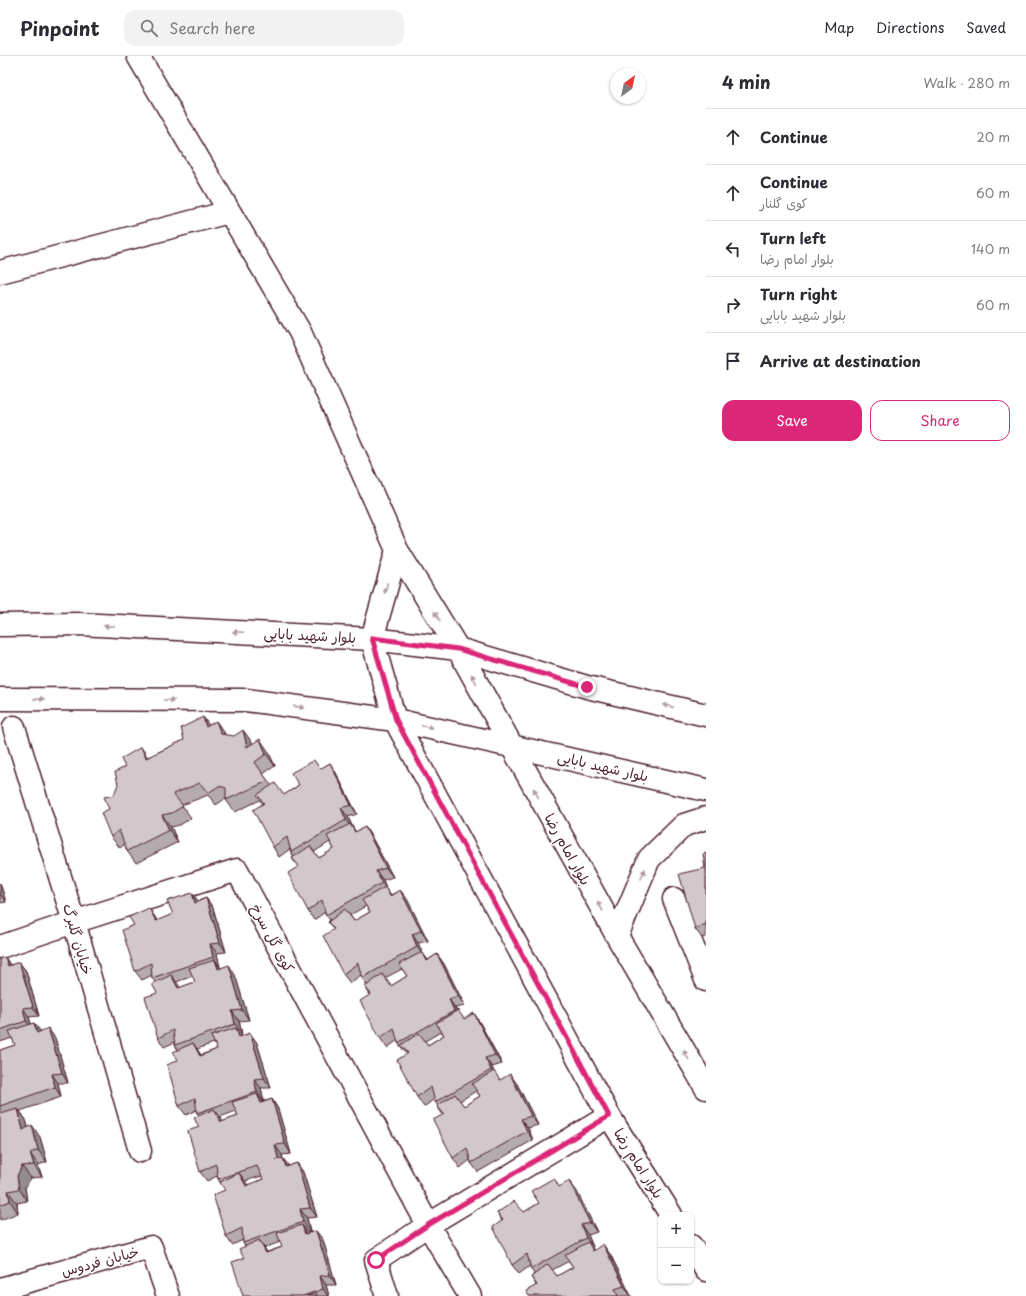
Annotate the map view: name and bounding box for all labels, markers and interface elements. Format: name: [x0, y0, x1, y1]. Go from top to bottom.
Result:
search box: [124, 10, 404, 46]
text: Pinpoint: [20, 14, 100, 42]
text: Search here: [170, 16, 255, 39]
icon: search: [138, 17, 160, 39]
text: Map: [824, 17, 854, 38]
text: Directions: [876, 17, 944, 38]
text: Saved: [966, 17, 1006, 38]
north arrow: [610, 68, 646, 104]
text: 4 min: [722, 69, 770, 95]
text: Walk · 280 m: [923, 73, 1010, 92]
text: Continue: [760, 125, 828, 148]
icon: ahead: [722, 126, 744, 148]
text: 20 m: [976, 127, 1010, 146]
text: Continue: [760, 170, 828, 193]
icon: ahead: [722, 182, 744, 204]
text: 60 m: [976, 183, 1010, 202]
text: کوی گلنار: [760, 193, 808, 212]
text: Turn left: [760, 226, 826, 249]
icon: left: [722, 238, 744, 260]
text: 140 m: [971, 239, 1010, 258]
text: بلوار امام رضا: [760, 249, 834, 268]
text: Turn right: [760, 282, 837, 305]
icon: right: [722, 294, 744, 316]
text: 60 m: [976, 295, 1010, 314]
text: بلوار شهید بابایی: [760, 305, 846, 324]
text: Arrive at destination: [760, 349, 921, 372]
icon: arrive: [722, 350, 744, 372]
button: Save: [722, 400, 862, 441]
button: Share: [870, 400, 1010, 441]
one-way arrow: [383, 582, 389, 594]
one-way arrow: [433, 611, 441, 621]
one-way arrow: [103, 622, 115, 629]
street label: بلوار شهید بابایی: [263, 622, 357, 648]
one-way arrow: [231, 629, 244, 635]
one-way arrow: [470, 673, 477, 684]
route end: [578, 678, 596, 696]
one-way arrow: [33, 696, 46, 702]
one-way arrow: [163, 697, 176, 703]
one-way arrow: [662, 702, 674, 708]
one-way arrow: [292, 704, 305, 710]
one-way arrow: [421, 724, 433, 730]
street label: بلوار شهید بابایی: [556, 745, 650, 787]
one-way arrow: [533, 787, 539, 798]
street label: بلوار امام رضا: [539, 809, 596, 889]
one-way arrow: [640, 868, 646, 880]
street label: کوی گل سرخ: [246, 900, 300, 976]
one-way arrow: [596, 900, 603, 912]
street label: خیابان گلبرگ: [58, 901, 98, 977]
one-way arrow: [683, 1049, 690, 1061]
street label: بلوار امام رضا: [608, 1124, 669, 1203]
map controls: [658, 1212, 694, 1284]
button: +: [658, 1212, 694, 1248]
street label: خیابان فردوس: [59, 1241, 141, 1281]
button: −: [658, 1248, 694, 1284]
route start: [367, 1251, 385, 1269]

